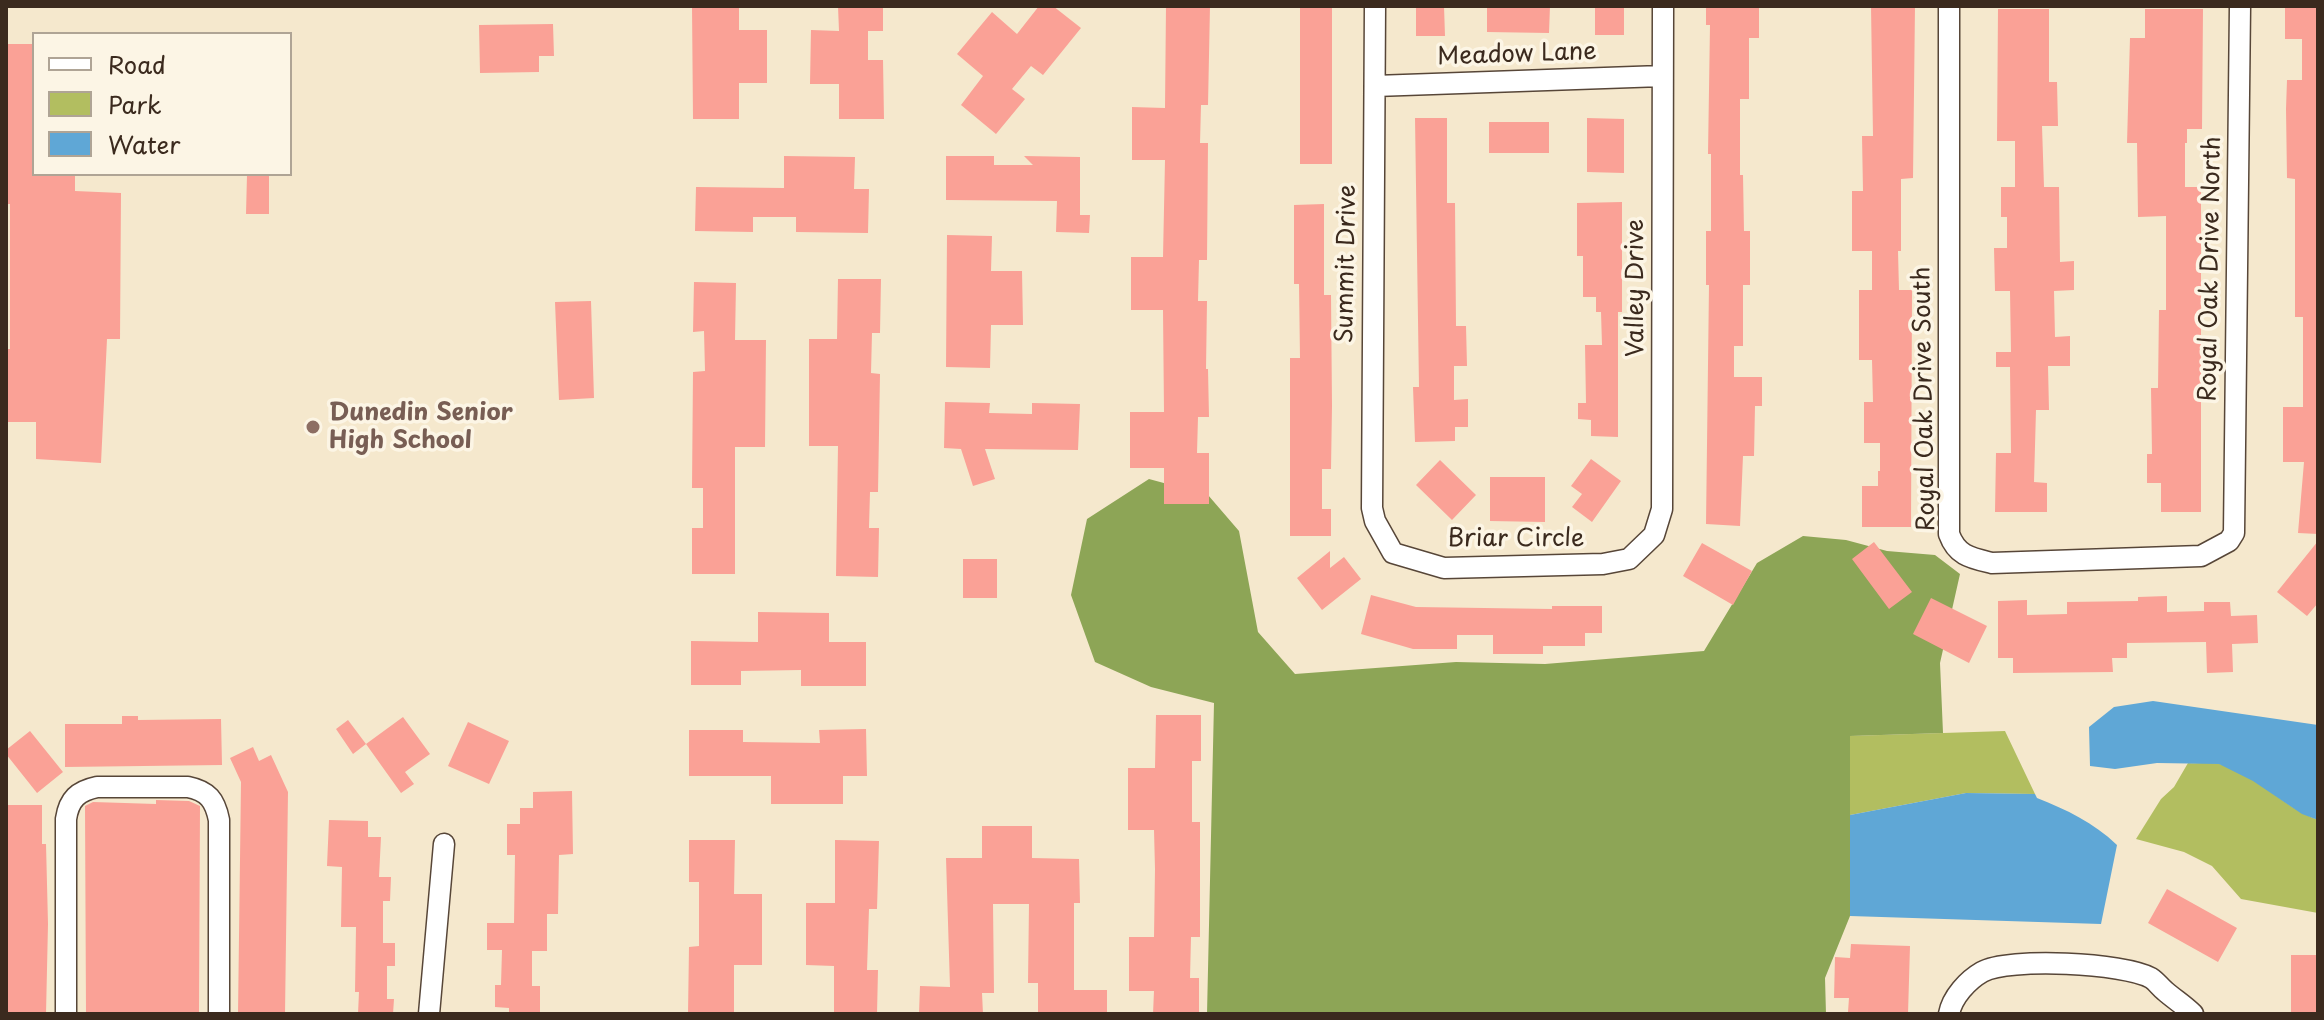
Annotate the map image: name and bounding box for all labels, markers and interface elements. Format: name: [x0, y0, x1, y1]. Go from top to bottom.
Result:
legend: [32, 32, 292, 176]
street label: Meadow Lane: [1437, 38, 1597, 72]
text: Road: [108, 46, 166, 82]
text: Park: [108, 86, 162, 122]
text: Water: [108, 126, 180, 162]
street label: Royal Oak Drive North: [2194, 136, 2228, 402]
street label: Summit Drive: [1331, 184, 1363, 344]
street label: Valley Drive: [1622, 219, 1650, 357]
street label: Royal Oak Drive South: [1908, 267, 1942, 531]
place label: Dunedin Senior High School: [329, 399, 513, 455]
marker: Dunedin Senior High School: [304, 418, 322, 436]
street label: Briar Circle: [1448, 525, 1584, 553]

